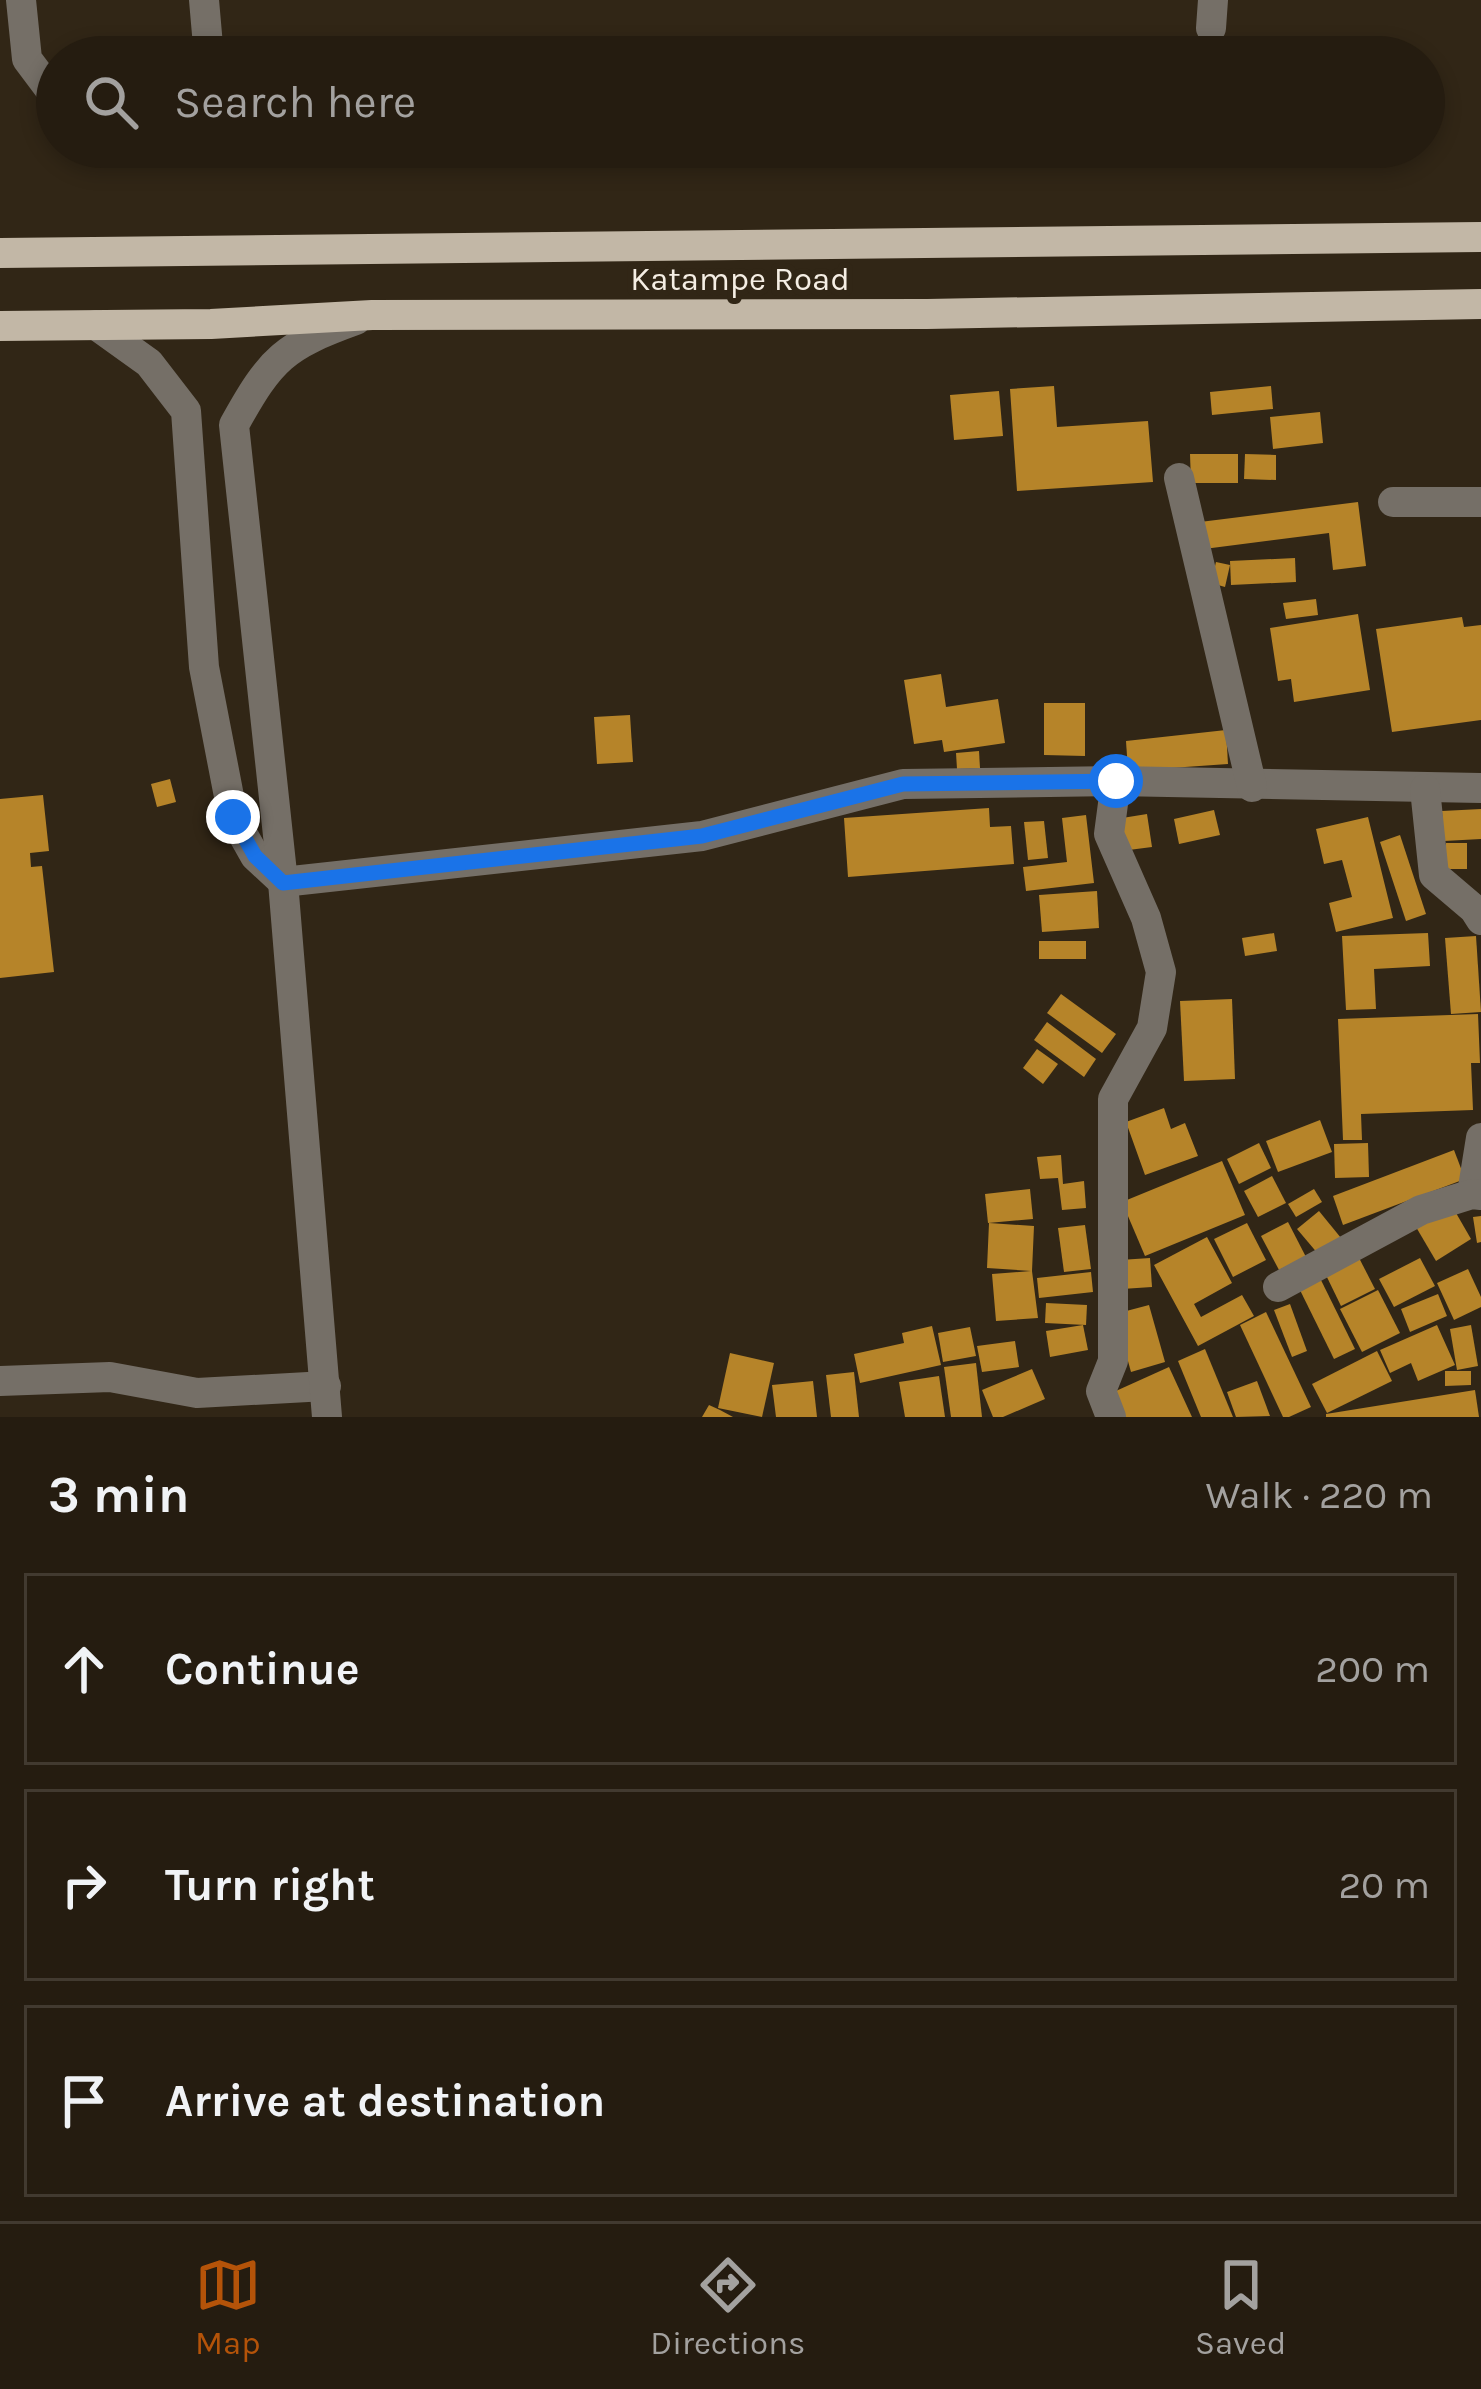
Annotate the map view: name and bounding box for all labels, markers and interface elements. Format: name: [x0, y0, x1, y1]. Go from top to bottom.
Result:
search box: [36, 36, 1445, 168]
icon: search: [78, 69, 144, 135]
text: Search here: [174, 76, 416, 128]
street label: Katampe Road: [630, 260, 850, 298]
route start: [1089, 754, 1143, 808]
route end: [206, 790, 260, 844]
text: 3 min: [48, 1465, 190, 1525]
text: Walk · 220 m: [1205, 1472, 1433, 1518]
icon: ahead: [51, 1636, 117, 1702]
text: Continue: [165, 1643, 360, 1695]
text: 200 m: [1315, 1646, 1430, 1692]
icon: right: [51, 1852, 117, 1918]
text: Turn right: [165, 1859, 375, 1911]
text: 20 m: [1339, 1862, 1430, 1908]
icon: arrive: [51, 2068, 117, 2134]
text: Arrive at destination: [165, 2075, 605, 2127]
tab: Map: [195, 2252, 261, 2362]
tab: Directions: [650, 2252, 805, 2362]
tab: Saved: [1195, 2252, 1286, 2362]

